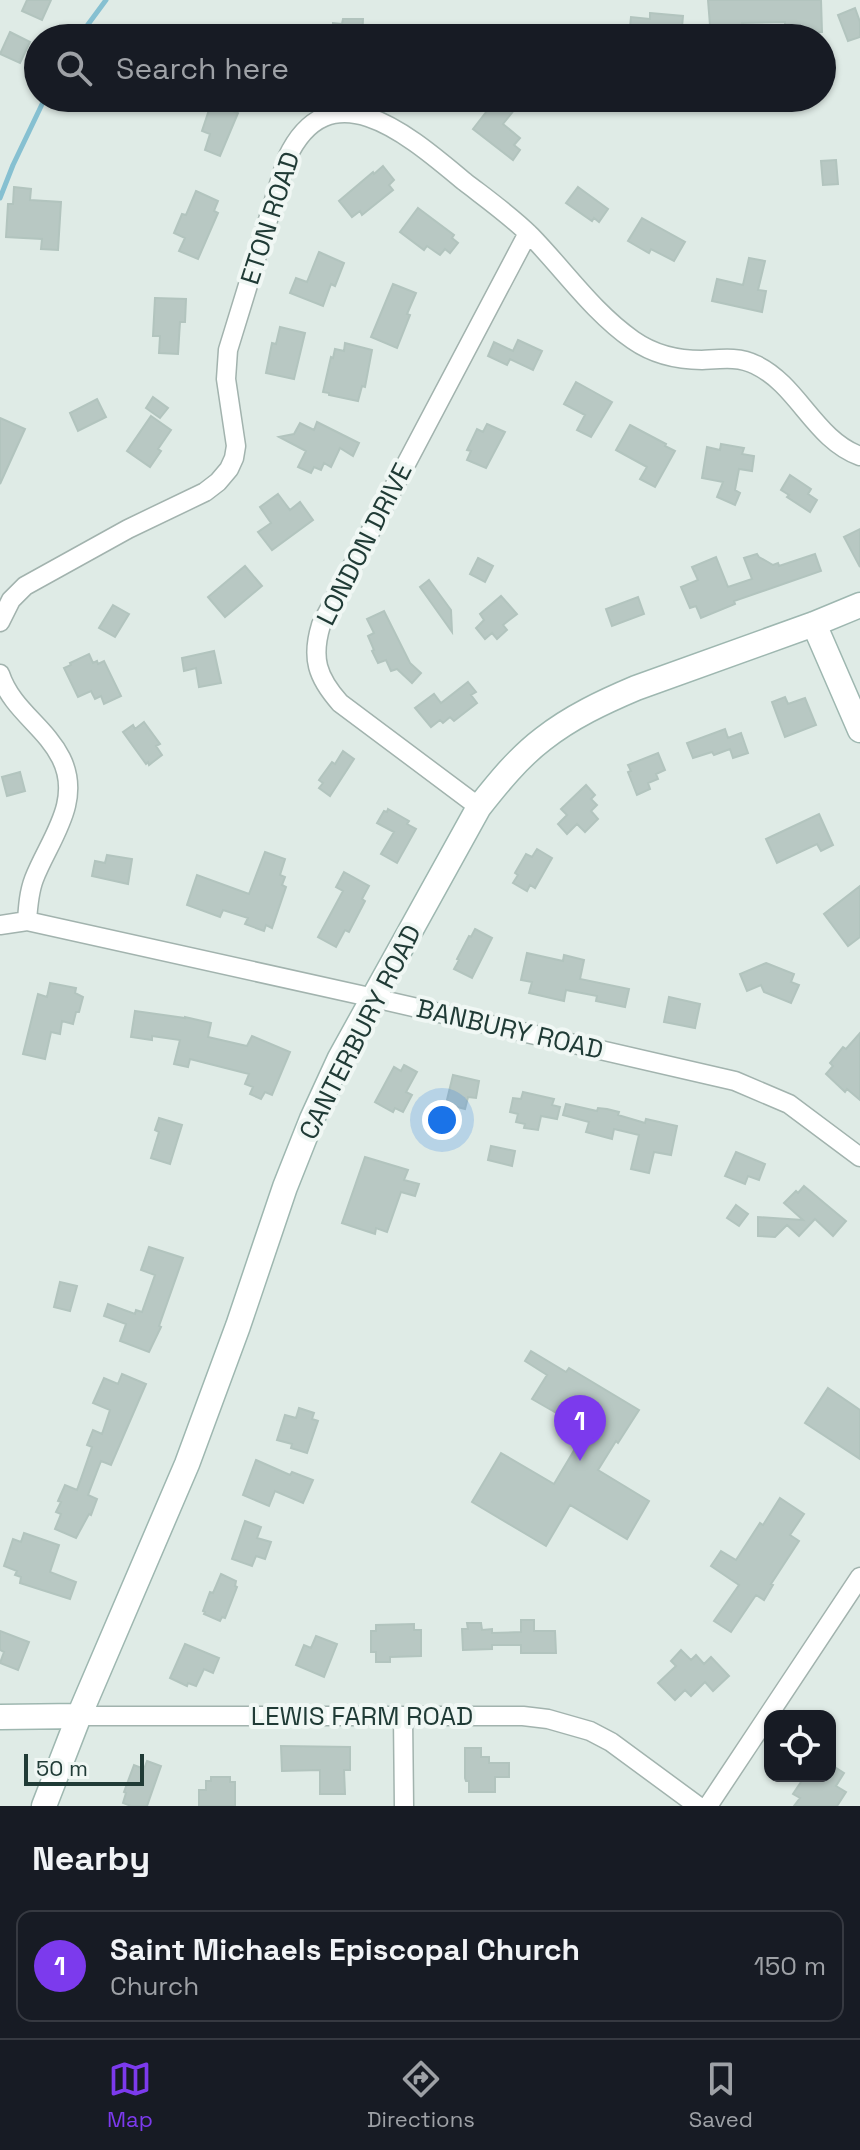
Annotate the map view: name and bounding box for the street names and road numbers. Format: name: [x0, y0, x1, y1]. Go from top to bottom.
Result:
street label: ETON ROAD: [233, 147, 307, 289]
street label: LONDON DRIVE: [309, 457, 419, 631]
street label: CANTERBURY ROAD: [291, 919, 429, 1145]
street label: BANBURY ROAD: [413, 991, 607, 1067]
street label: LEWIS FARM ROAD: [251, 1699, 473, 1733]

